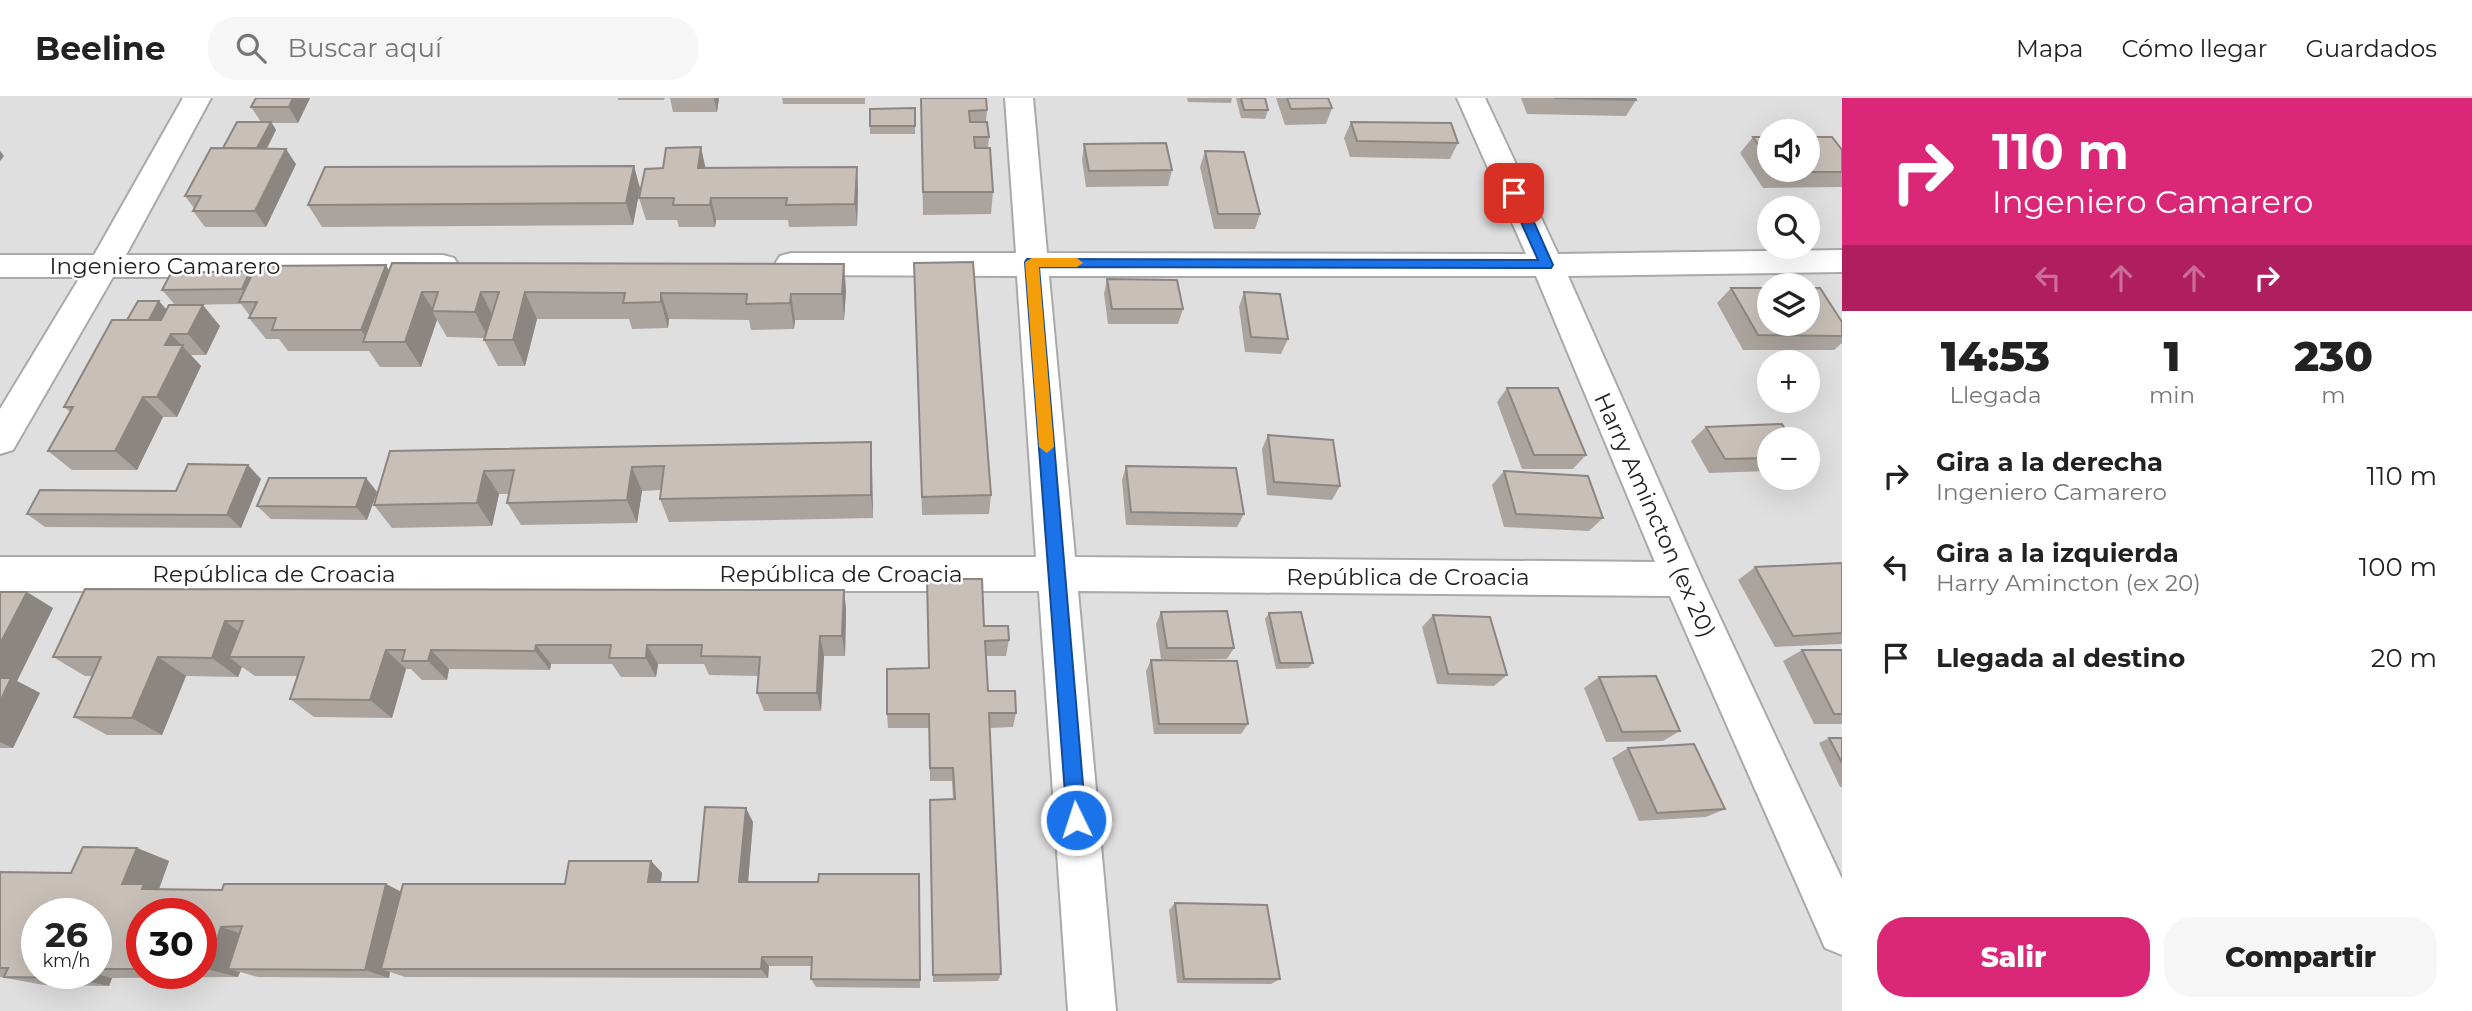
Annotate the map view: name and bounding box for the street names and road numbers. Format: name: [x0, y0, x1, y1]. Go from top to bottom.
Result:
street label: Ingeniero Camarero: [50, 252, 281, 280]
street label: Harry Amincton (ex 20): [1588, 388, 1722, 642]
street label: República de Croacia: [152, 560, 396, 588]
street label: República de Croacia: [719, 560, 963, 588]
street label: República de Croacia: [1286, 563, 1530, 591]

